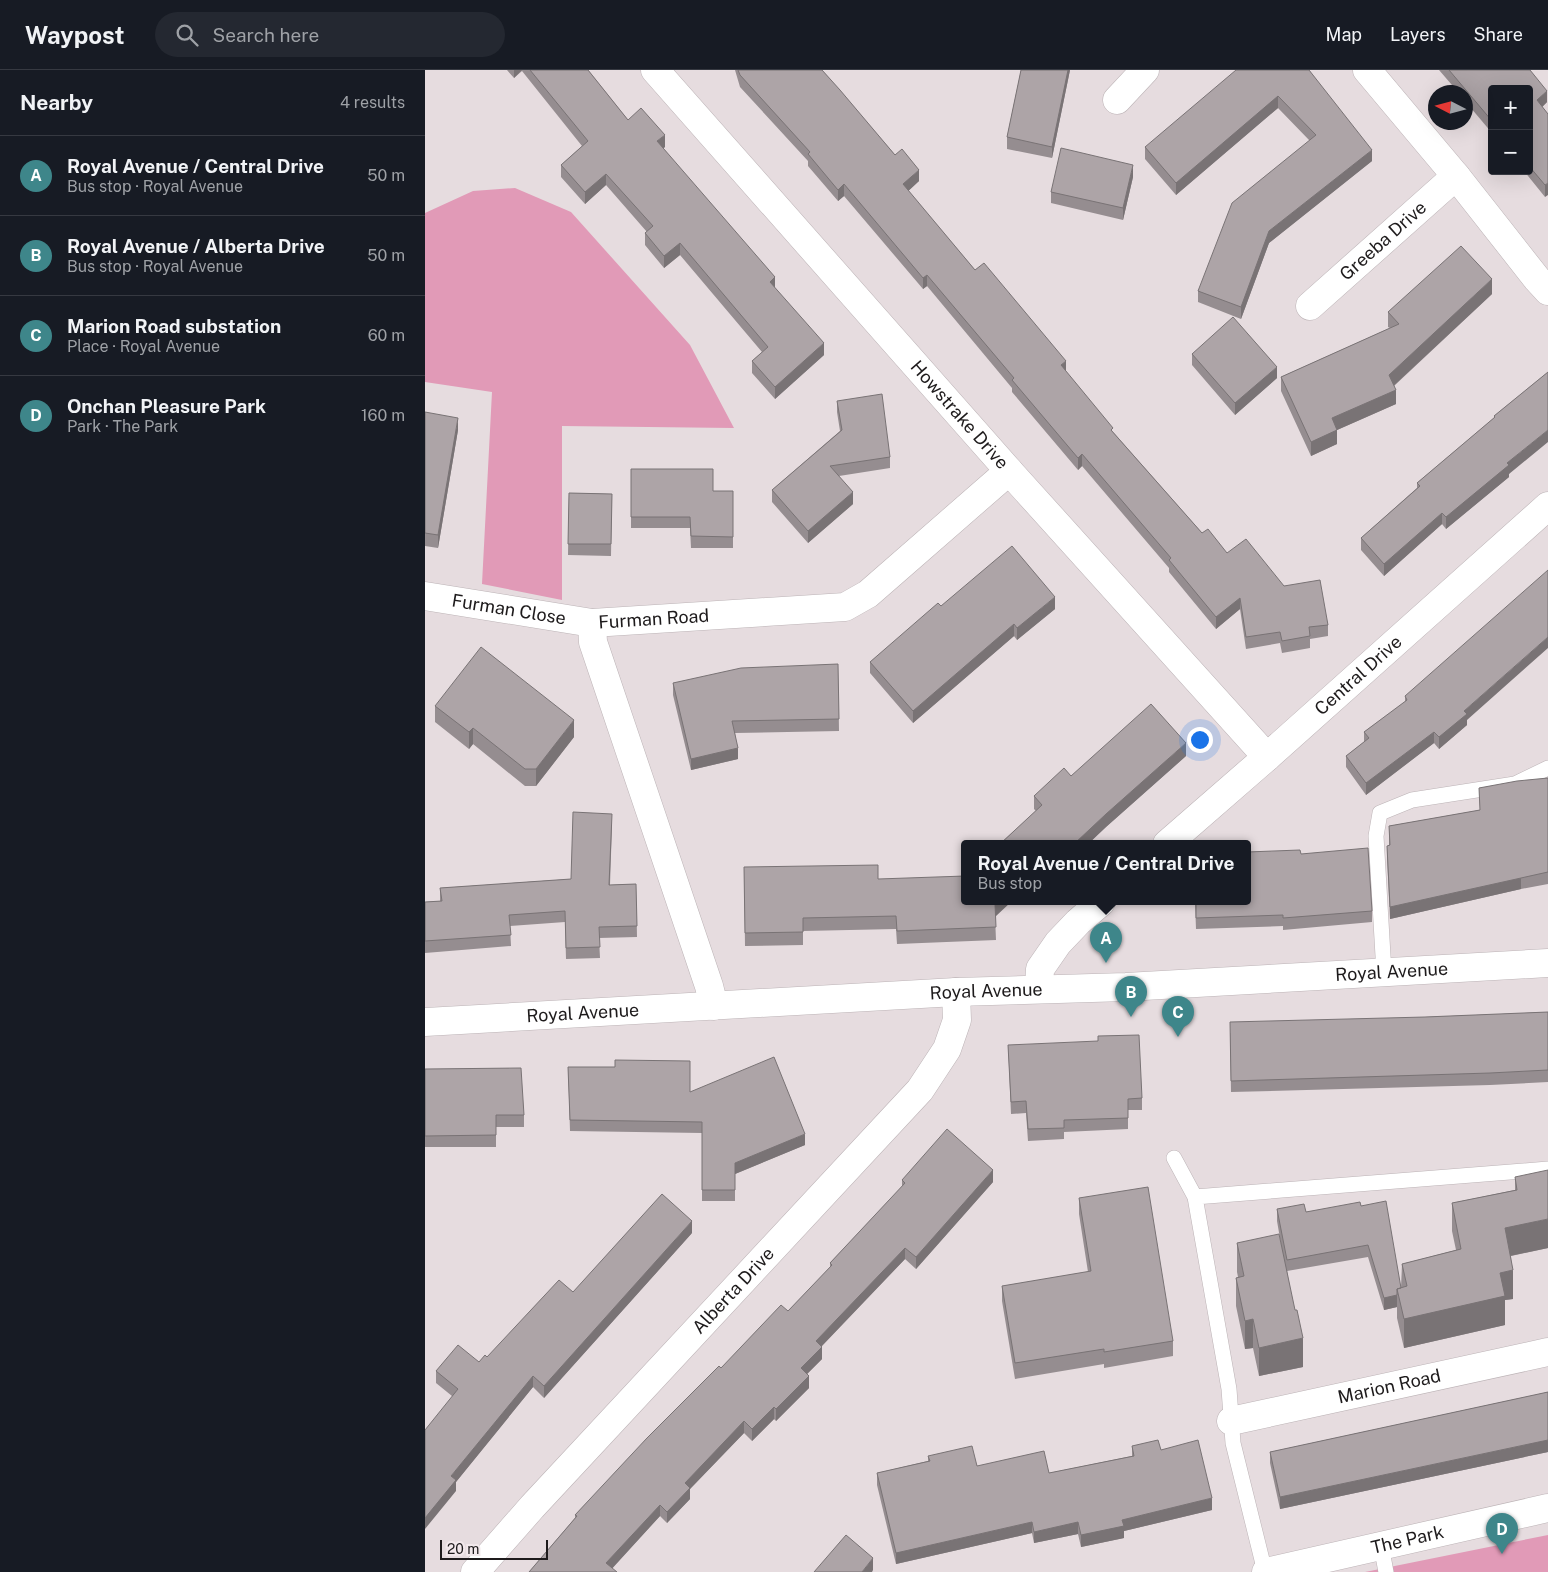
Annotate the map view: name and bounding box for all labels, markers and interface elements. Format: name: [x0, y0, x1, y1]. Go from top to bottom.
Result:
search box: [155, 12, 505, 57]
text: Waypost: [25, 21, 125, 49]
icon: search: [173, 21, 201, 49]
text: Search here: [213, 24, 319, 46]
text: Map: [1326, 24, 1362, 45]
text: Layers: [1390, 24, 1446, 45]
text: Share: [1474, 24, 1523, 45]
north arrow: [1428, 85, 1473, 130]
map controls: [1488, 85, 1533, 175]
button: +: [1488, 85, 1533, 130]
text: Nearby: [20, 90, 93, 115]
text: 4 results: [340, 93, 405, 112]
button: −: [1488, 130, 1533, 175]
text: Royal Avenue / Central Drive: [67, 155, 324, 177]
text: A: [30, 166, 42, 185]
text: 50 m: [367, 166, 405, 185]
text: Bus stop · Royal Avenue: [67, 177, 243, 196]
street label: Greeba Drive: [1335, 197, 1430, 284]
text: Royal Avenue / Alberta Drive: [67, 235, 325, 257]
text: B: [31, 246, 41, 265]
text: 50 m: [367, 246, 405, 265]
text: Bus stop · Royal Avenue: [67, 257, 243, 276]
text: Marion Road substation: [67, 315, 281, 337]
text: C: [30, 326, 42, 345]
text: 60 m: [368, 326, 405, 345]
text: Place · Royal Avenue: [67, 337, 220, 356]
street label: Howstrake Drive: [906, 356, 1013, 473]
text: Onchan Pleasure Park: [67, 395, 266, 417]
text: D: [30, 406, 42, 425]
text: 160 m: [361, 406, 405, 425]
text: Park · The Park: [67, 417, 178, 436]
street label: Furman Close: [450, 590, 568, 629]
street label: Furman Road: [598, 605, 710, 633]
street label: Central Drive: [1310, 631, 1406, 719]
your location: [1187, 727, 1213, 753]
popup: [961, 840, 1251, 905]
text: Royal Avenue / Central Drive: [978, 852, 1235, 874]
text: Bus stop: [978, 874, 1042, 893]
pin: A: [1090, 922, 1122, 963]
street label: Royal Avenue: [1335, 958, 1449, 985]
pin: B: [1115, 976, 1147, 1017]
street label: Royal Avenue: [929, 978, 1043, 1003]
pin: C: [1162, 996, 1194, 1037]
street label: Royal Avenue: [526, 999, 640, 1026]
street label: Alberta Drive: [688, 1243, 778, 1338]
street label: Marion Road: [1336, 1365, 1443, 1407]
pin: D: [1486, 1513, 1518, 1554]
street label: The Park: [1369, 1521, 1446, 1558]
scale bar: [440, 1537, 547, 1560]
text: 20 m: [447, 1541, 479, 1557]

